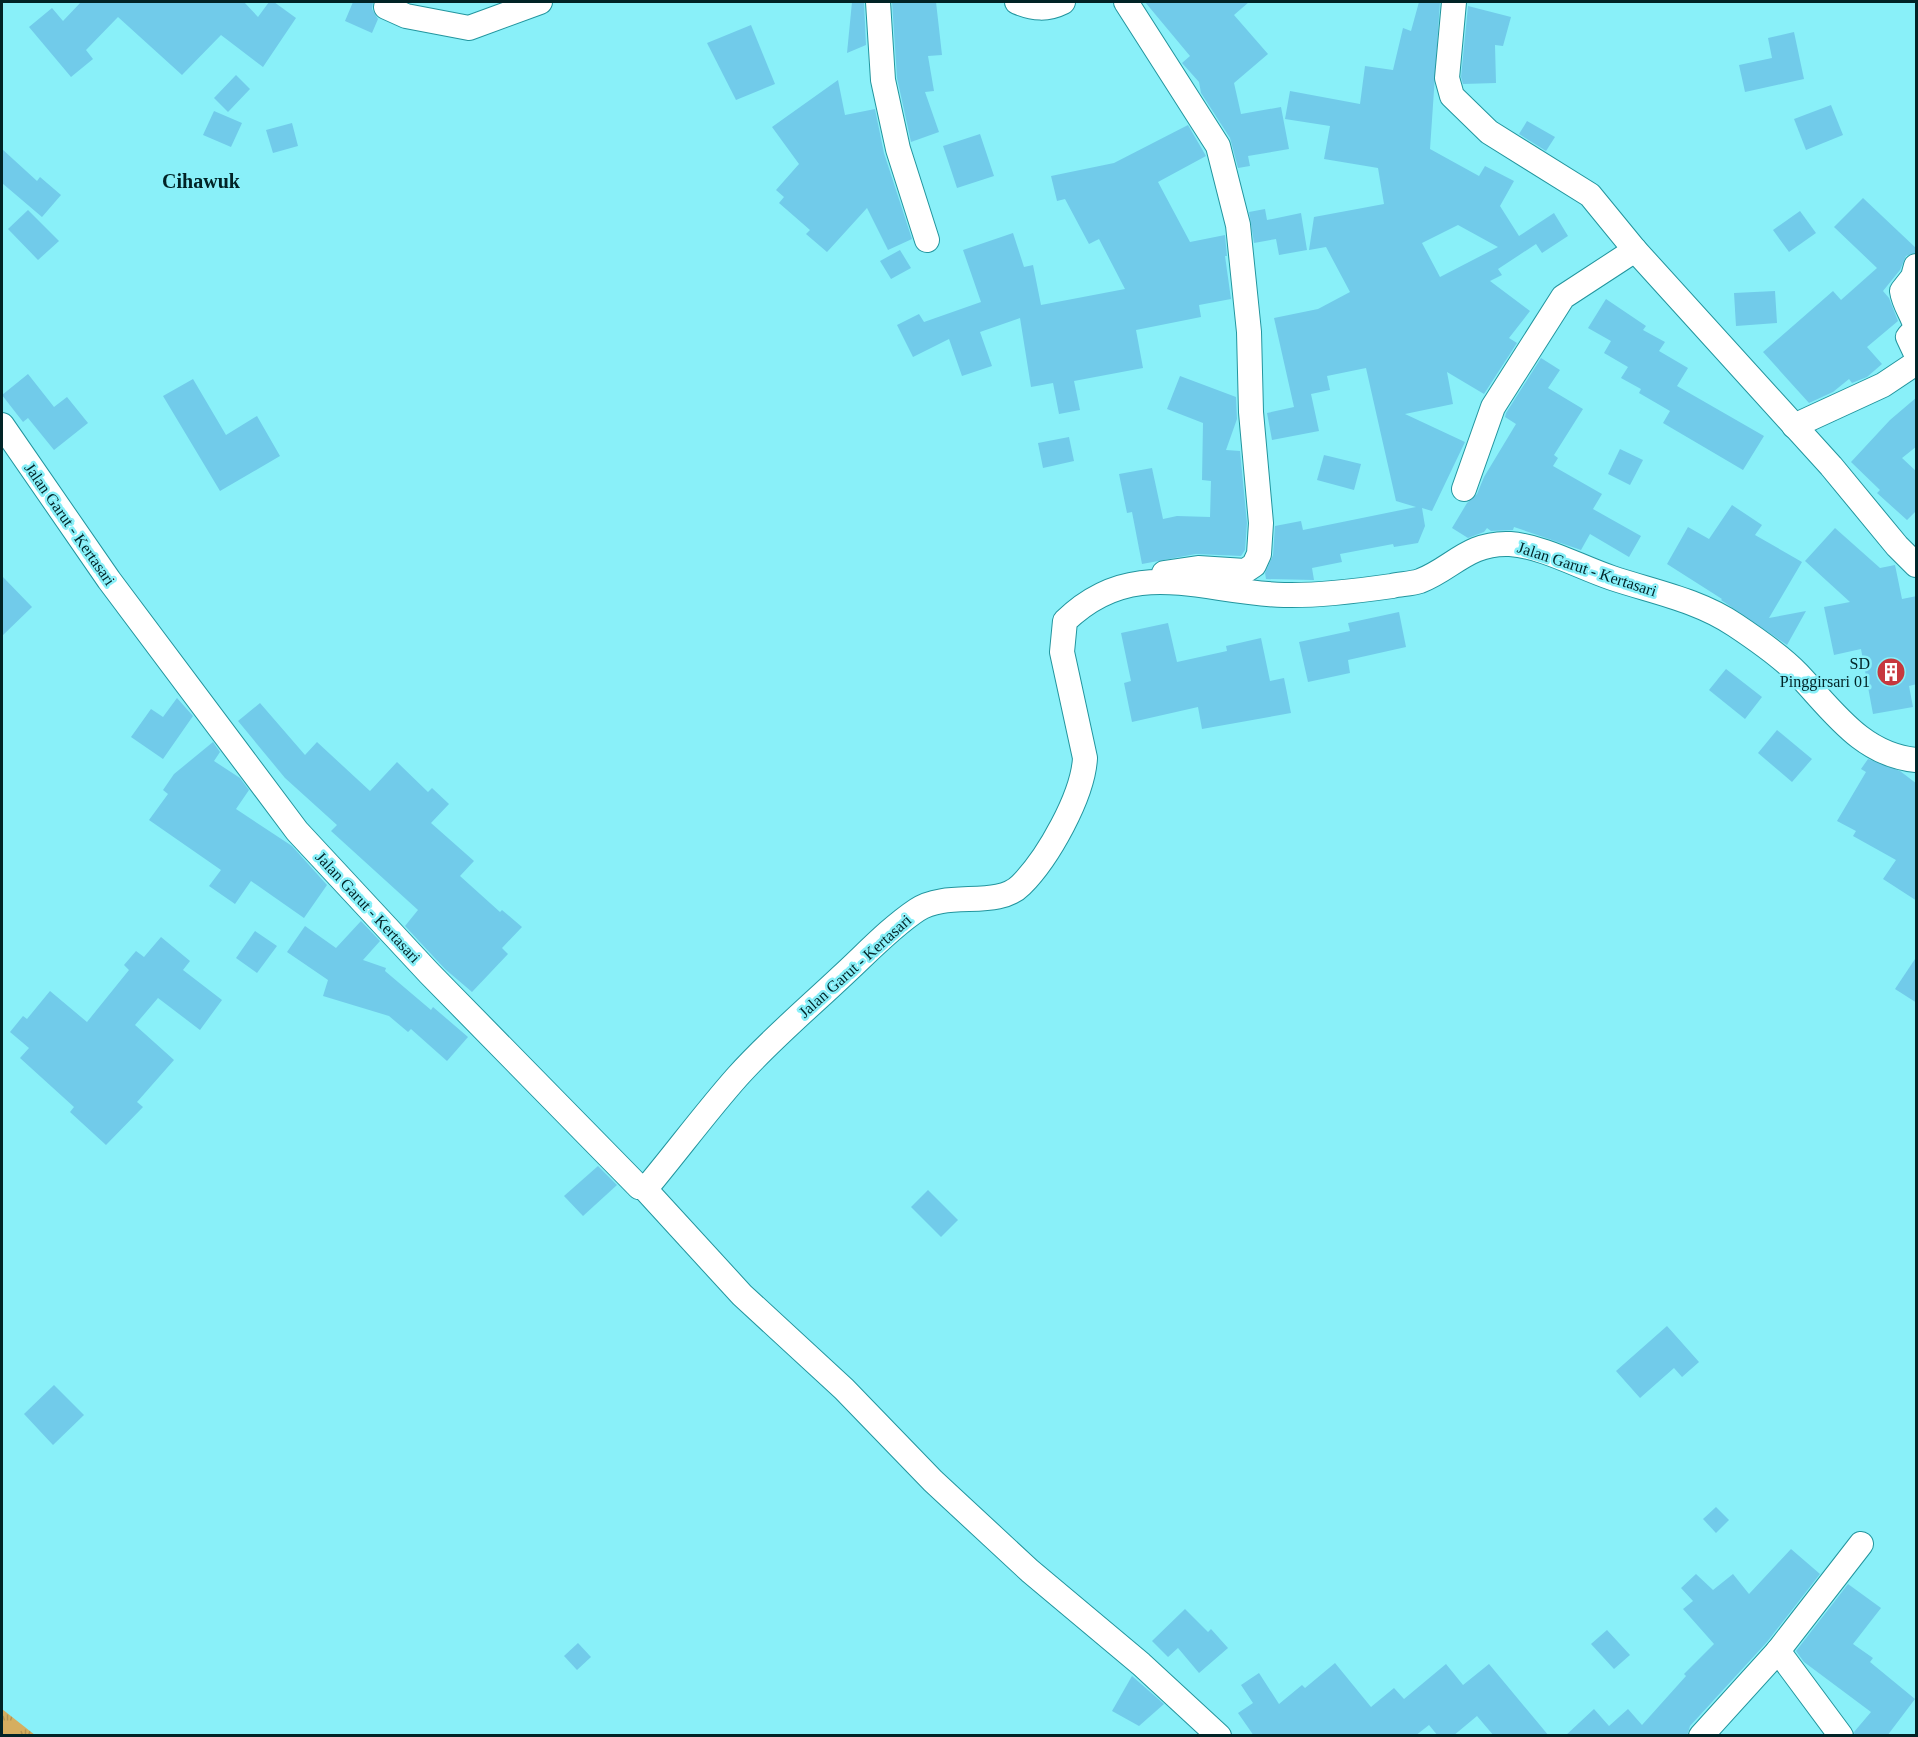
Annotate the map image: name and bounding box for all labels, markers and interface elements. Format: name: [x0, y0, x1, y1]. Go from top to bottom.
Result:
district label: Cihawuk: [162, 170, 241, 192]
street label: Jalan Garut - Kertasari: [21, 460, 119, 589]
street label: Jalan Garut - Kertasari: [1515, 538, 1659, 600]
place label: SD Pinggirsari 01: [1780, 655, 1870, 691]
building icon: SD Pinggirsari 01: [1875, 656, 1907, 688]
street label: Jalan Garut - Kertasari: [312, 848, 424, 966]
street label: Jalan Garut - Kertasari: [795, 911, 915, 1021]

